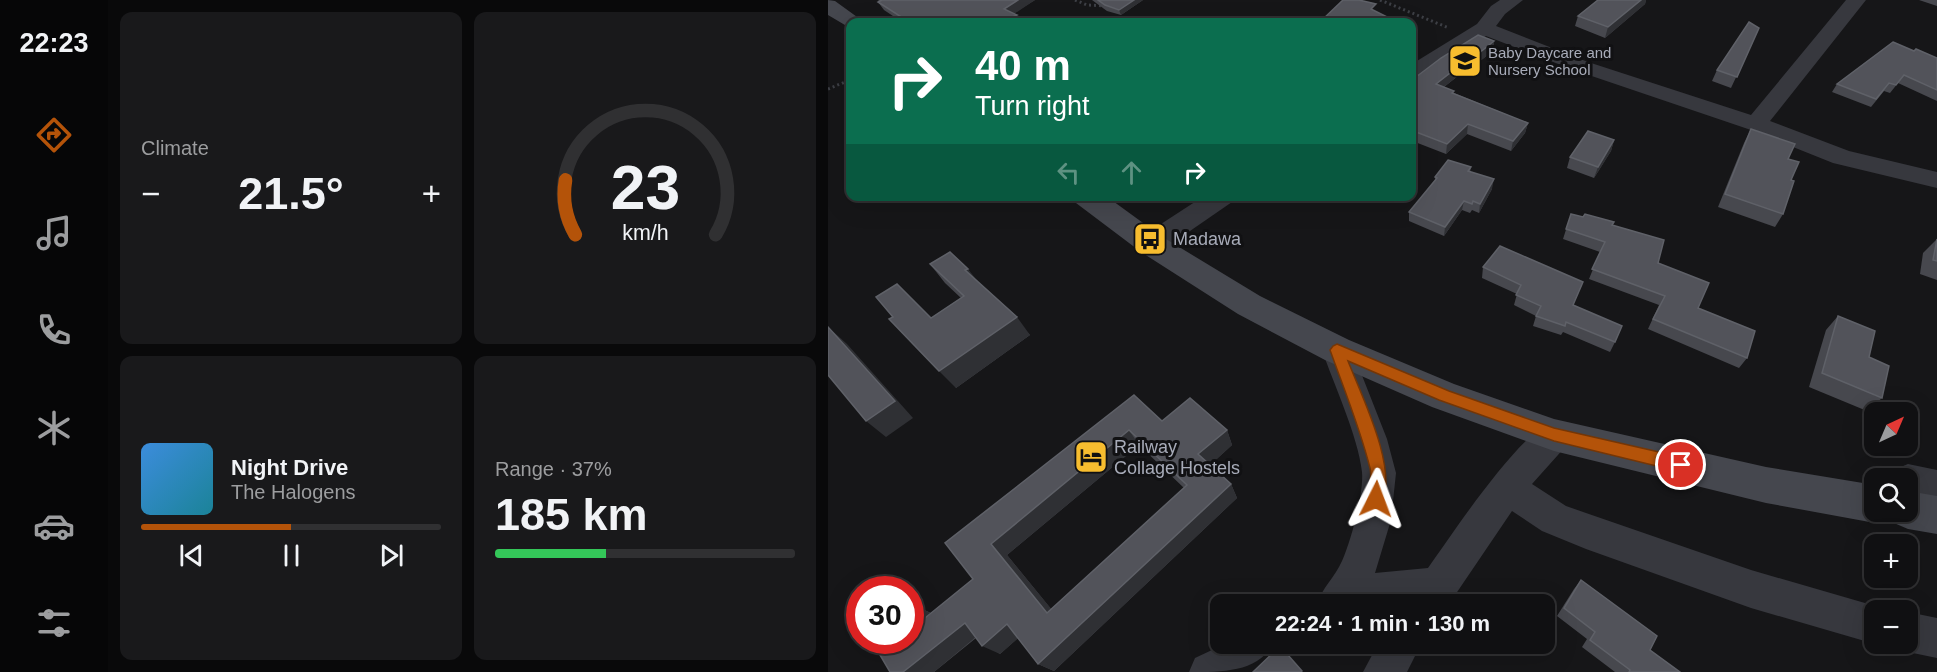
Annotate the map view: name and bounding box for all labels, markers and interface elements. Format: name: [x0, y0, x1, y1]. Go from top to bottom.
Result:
text: 22:23: [19, 28, 89, 58]
icon: right: [876, 42, 954, 120]
text: 40 m: [975, 42, 1071, 89]
school or university icon: Baby Daycare and Nursery School: [1447, 43, 1483, 79]
place label: Baby Daycare and Nursery School: [1488, 44, 1611, 78]
text: Turn right: [975, 91, 1090, 121]
icon: directions: [33, 114, 75, 156]
text: Climate: [141, 137, 209, 159]
text: 23: [610, 153, 680, 222]
icon: left: [1052, 156, 1085, 189]
icon: ahead: [1115, 156, 1148, 189]
icon: right: [1178, 156, 1211, 189]
text: 21.5°: [238, 168, 344, 219]
text: −: [141, 175, 160, 212]
text: +: [422, 175, 441, 212]
icon: music: [33, 212, 75, 254]
text: km/h: [622, 221, 668, 245]
bus stop icon: Madawa: [1132, 221, 1168, 257]
place label: Madawa: [1173, 229, 1242, 249]
icon: phone: [33, 309, 75, 351]
north arrow: [1864, 402, 1918, 456]
map controls: [1864, 402, 1918, 654]
icon: climate: [33, 407, 75, 449]
place label: Railway Collage Hostels: [1114, 437, 1240, 478]
hotel icon: Railway Collage Hostels: [1073, 439, 1109, 475]
pin: [1655, 439, 1706, 490]
icon: arrive: [1664, 448, 1697, 481]
text: Night Drive: [231, 455, 348, 480]
text: Range · 37%: [495, 458, 612, 480]
position arrow: [1344, 467, 1408, 531]
button: search: [1864, 468, 1918, 522]
text: The Halogens: [231, 481, 356, 503]
text: 185 km: [495, 489, 648, 540]
icon: car: [33, 505, 75, 547]
button: +: [1864, 534, 1918, 588]
icon: previous: [175, 539, 208, 572]
icon: pause: [275, 539, 308, 572]
icon: next: [375, 539, 408, 572]
speed limit sign: 30: [846, 576, 924, 654]
button: −: [1864, 600, 1918, 654]
icon: filters: [33, 602, 75, 644]
text: 22:24 · 1 min · 130 m: [1275, 611, 1490, 636]

